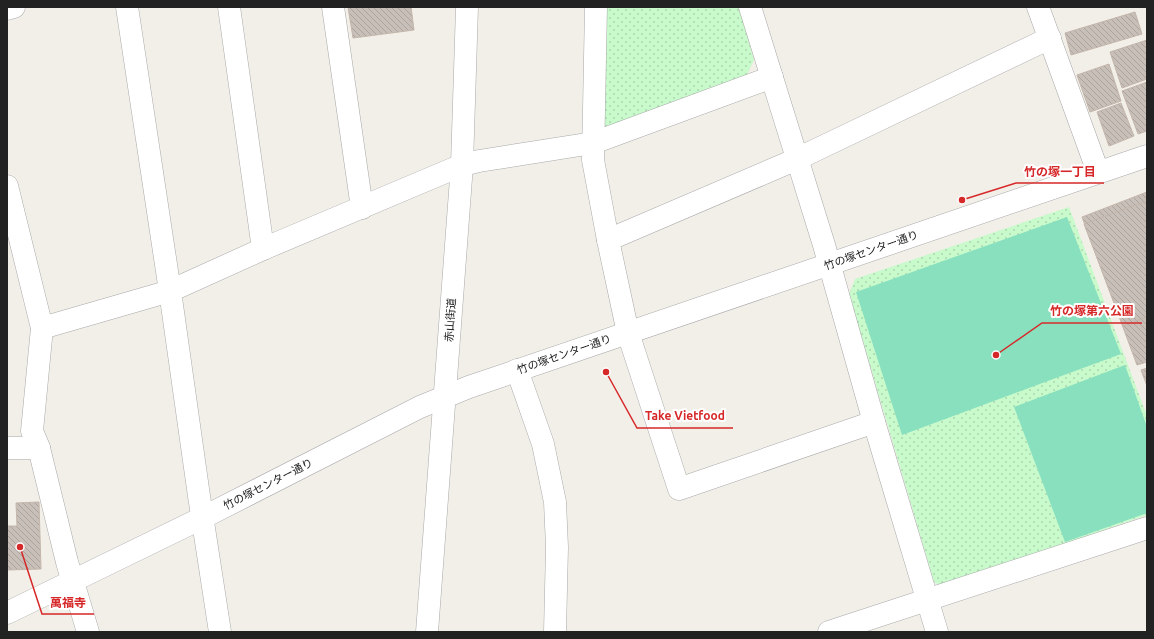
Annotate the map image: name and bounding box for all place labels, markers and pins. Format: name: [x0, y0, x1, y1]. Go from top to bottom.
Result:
callout: 竹の塚一丁目: [1016, 159, 1104, 183]
callout: 竹の塚第六公園: [1042, 299, 1142, 323]
callout: Take Vietfood: [637, 404, 733, 428]
callout: 萬福寺: [42, 590, 94, 614]

